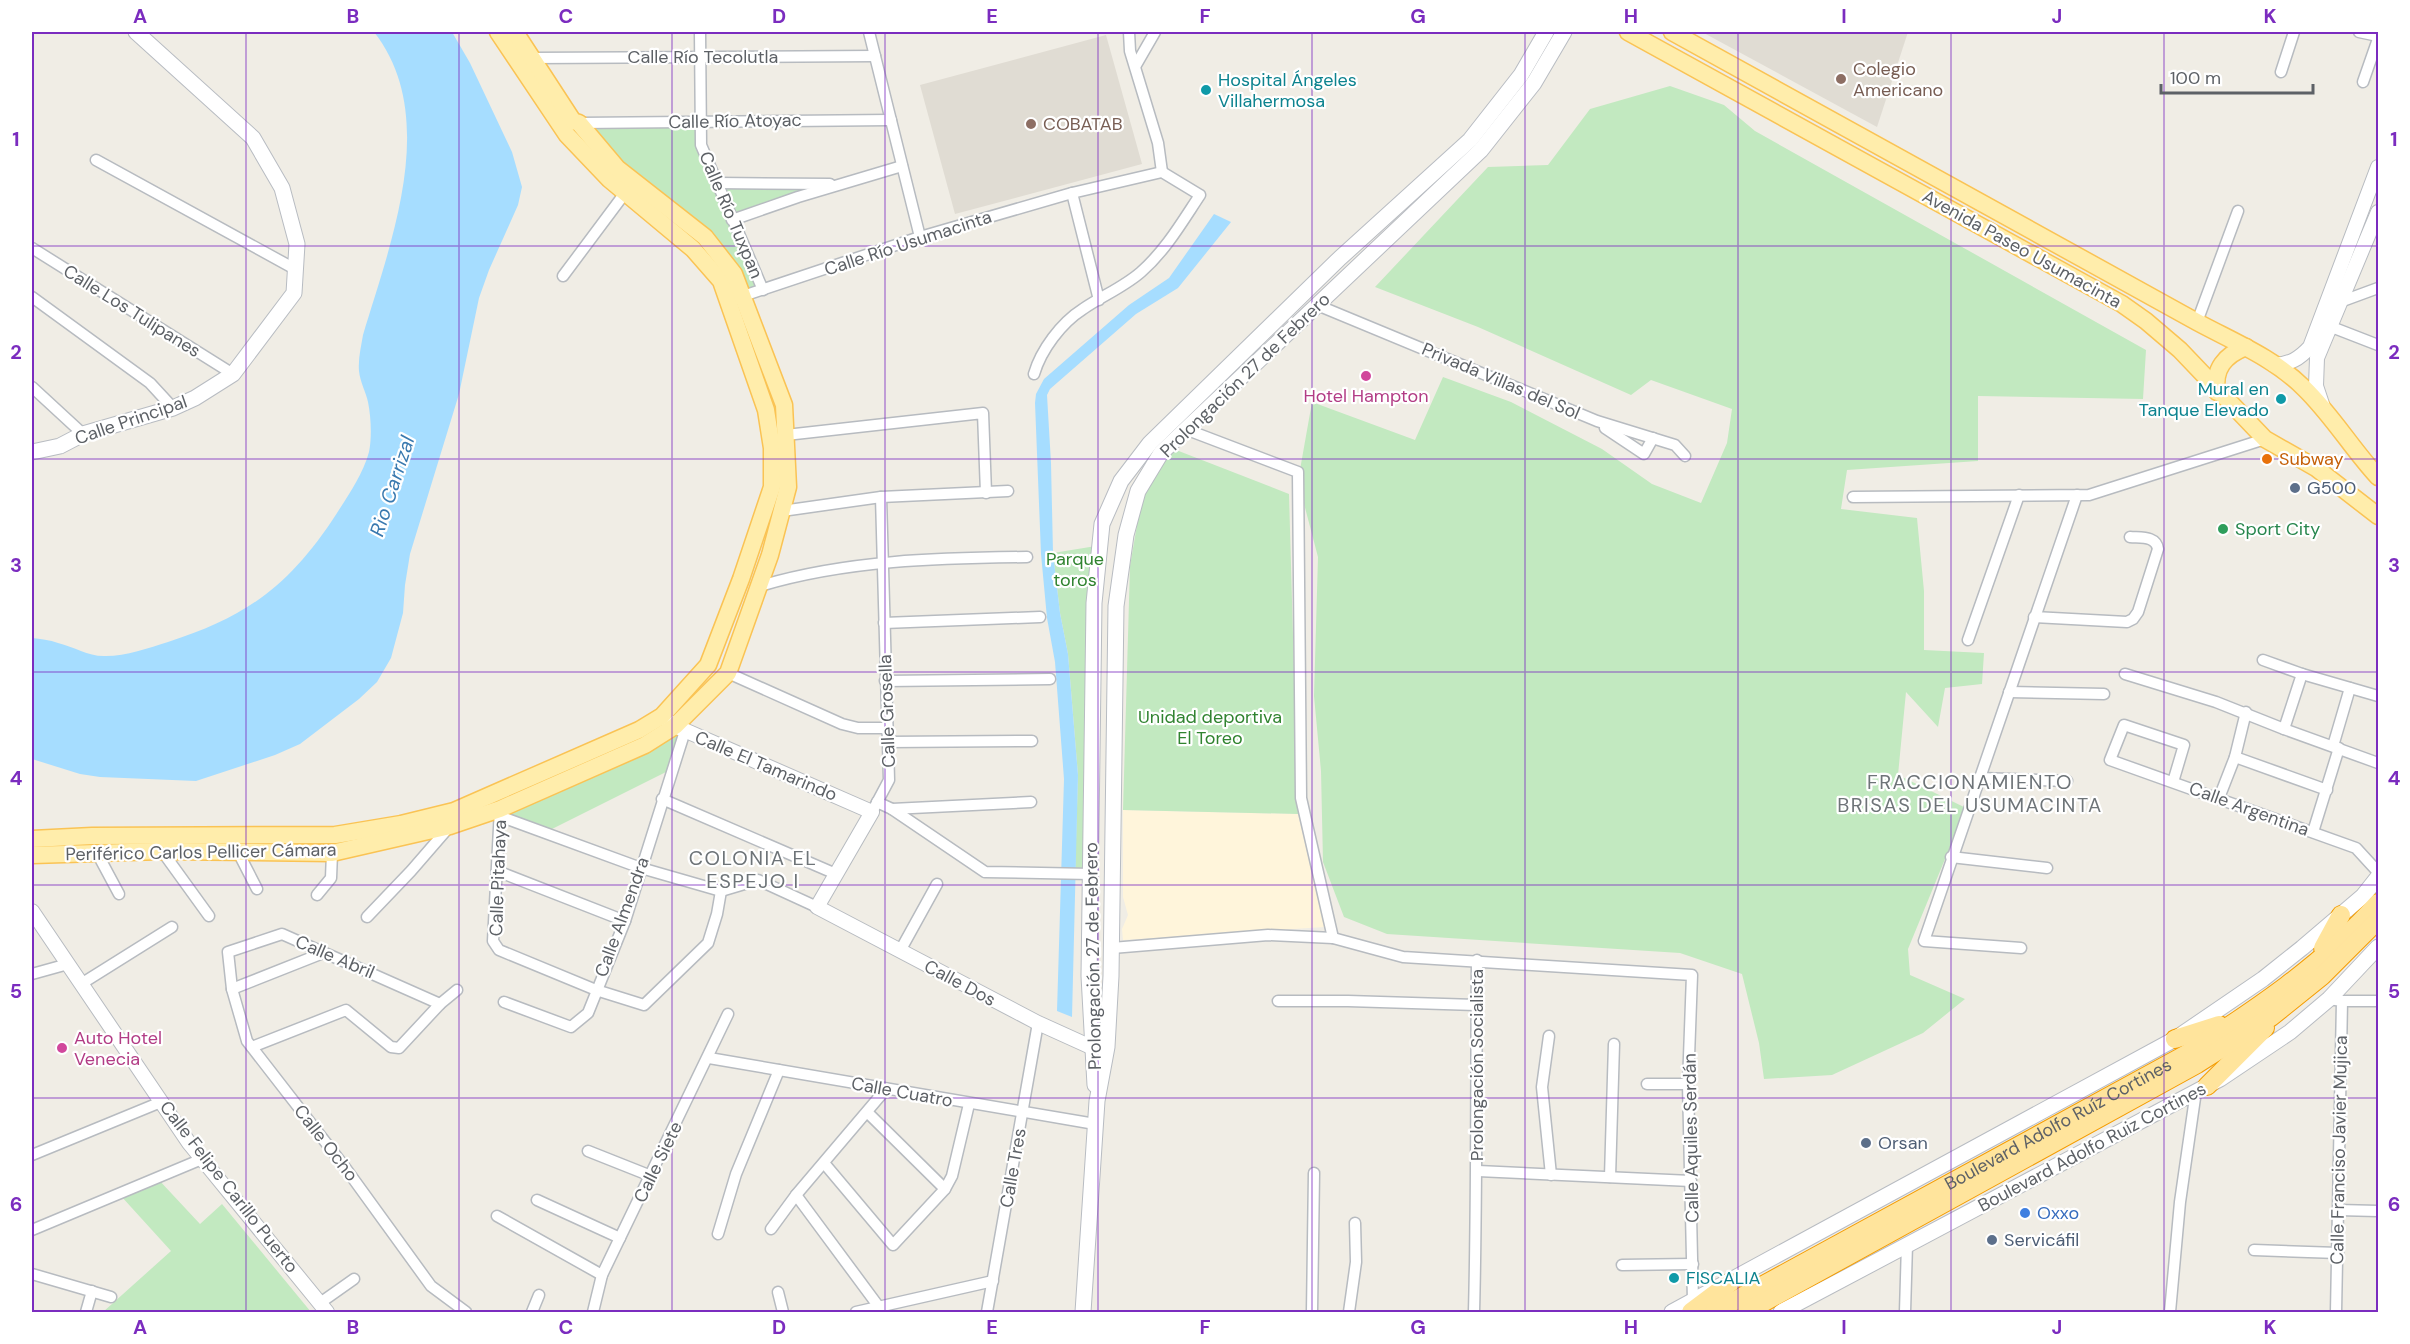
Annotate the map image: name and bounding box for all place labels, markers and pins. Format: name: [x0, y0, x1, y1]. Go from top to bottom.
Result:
place label: Colegio Americano: [1853, 57, 1943, 102]
place label: Hospital Ángeles Villahermosa: [1218, 68, 1357, 113]
marker: Colegio Americano: [1834, 72, 1848, 86]
marker: Hospital Ángeles Villahermosa: [1199, 83, 1213, 97]
place label: COBATAB: [1043, 112, 1123, 136]
marker: COBATAB: [1024, 117, 1038, 131]
marker: Hotel Hampton: [1359, 369, 1373, 383]
place label: Mural en Tanque Elevado: [2139, 377, 2269, 422]
place label: Hotel Hampton: [1303, 384, 1429, 408]
marker: Mural en Tanque Elevado: [2274, 392, 2288, 406]
place label: Subway: [2279, 447, 2344, 471]
marker: Subway: [2260, 452, 2274, 466]
place label: G500: [2307, 476, 2356, 500]
marker: G500: [2288, 481, 2302, 495]
place label: Sport City: [2235, 517, 2320, 541]
marker: Sport City: [2216, 522, 2230, 536]
place label: Auto Hotel Venecia: [74, 1026, 162, 1071]
marker: Auto Hotel Venecia: [55, 1041, 69, 1055]
place label: Orsan: [1878, 1131, 1928, 1155]
marker: Orsan: [1859, 1136, 1873, 1150]
place label: Oxxo: [2037, 1201, 2079, 1225]
marker: Oxxo: [2018, 1206, 2032, 1220]
place label: Servicáfil: [2004, 1228, 2079, 1252]
marker: Servicáfil: [1985, 1233, 1999, 1247]
place label: FISCALIA: [1686, 1266, 1761, 1290]
marker: FISCALIA: [1667, 1271, 1681, 1285]

